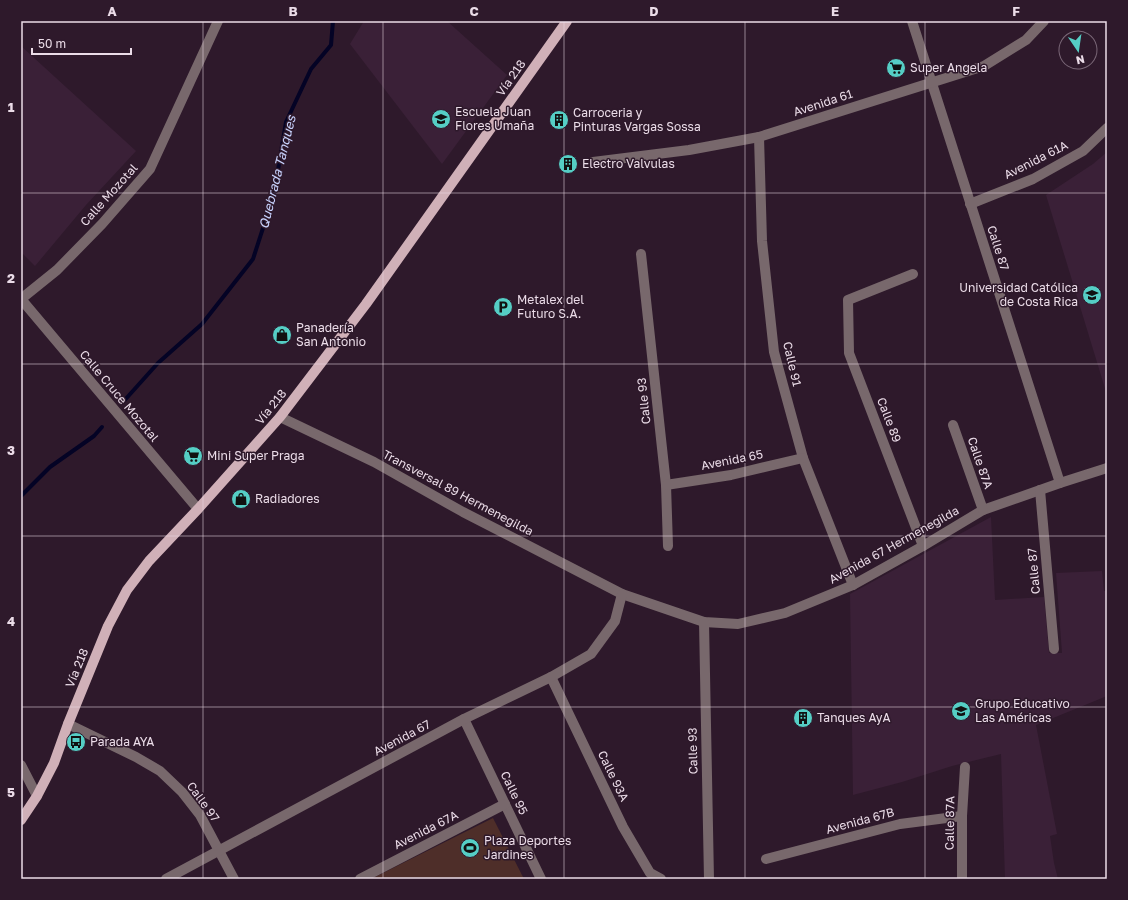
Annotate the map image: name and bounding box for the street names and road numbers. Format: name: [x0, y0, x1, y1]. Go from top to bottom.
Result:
street label: Vía 218: [493, 57, 529, 99]
street label: Avenida 61: [791, 86, 855, 119]
street label: Avenida 61A: [1001, 137, 1070, 182]
street label: Calle Mozotal: [77, 160, 141, 229]
street label: Calle 87: [984, 224, 1013, 272]
street label: Calle 91: [780, 340, 805, 388]
street label: Calle Cruce Mozotal: [77, 347, 162, 445]
street label: Calle 93: [634, 377, 653, 425]
street label: Vía 218: [252, 386, 289, 427]
street label: Calle 89: [874, 395, 905, 444]
street label: Calle 87A: [965, 435, 996, 491]
street label: Transversal 89 Hermenegilda: [380, 446, 536, 539]
street label: Avenida 65: [700, 446, 764, 473]
street label: Avenida 67 Hermenegilda: [826, 503, 961, 587]
street label: Calle 87: [1024, 547, 1043, 595]
street label: Vía 218: [62, 646, 91, 690]
street label: Avenida 67: [371, 716, 433, 759]
street label: Calle 93: [685, 728, 700, 775]
street label: Calle 93A: [595, 748, 632, 804]
street label: Calle 95: [497, 769, 531, 817]
street label: Calle 97: [184, 779, 223, 825]
street label: Calle 87A: [942, 796, 957, 850]
street label: Avenida 67B: [824, 804, 896, 837]
street label: Avenida 67A: [391, 807, 460, 852]

